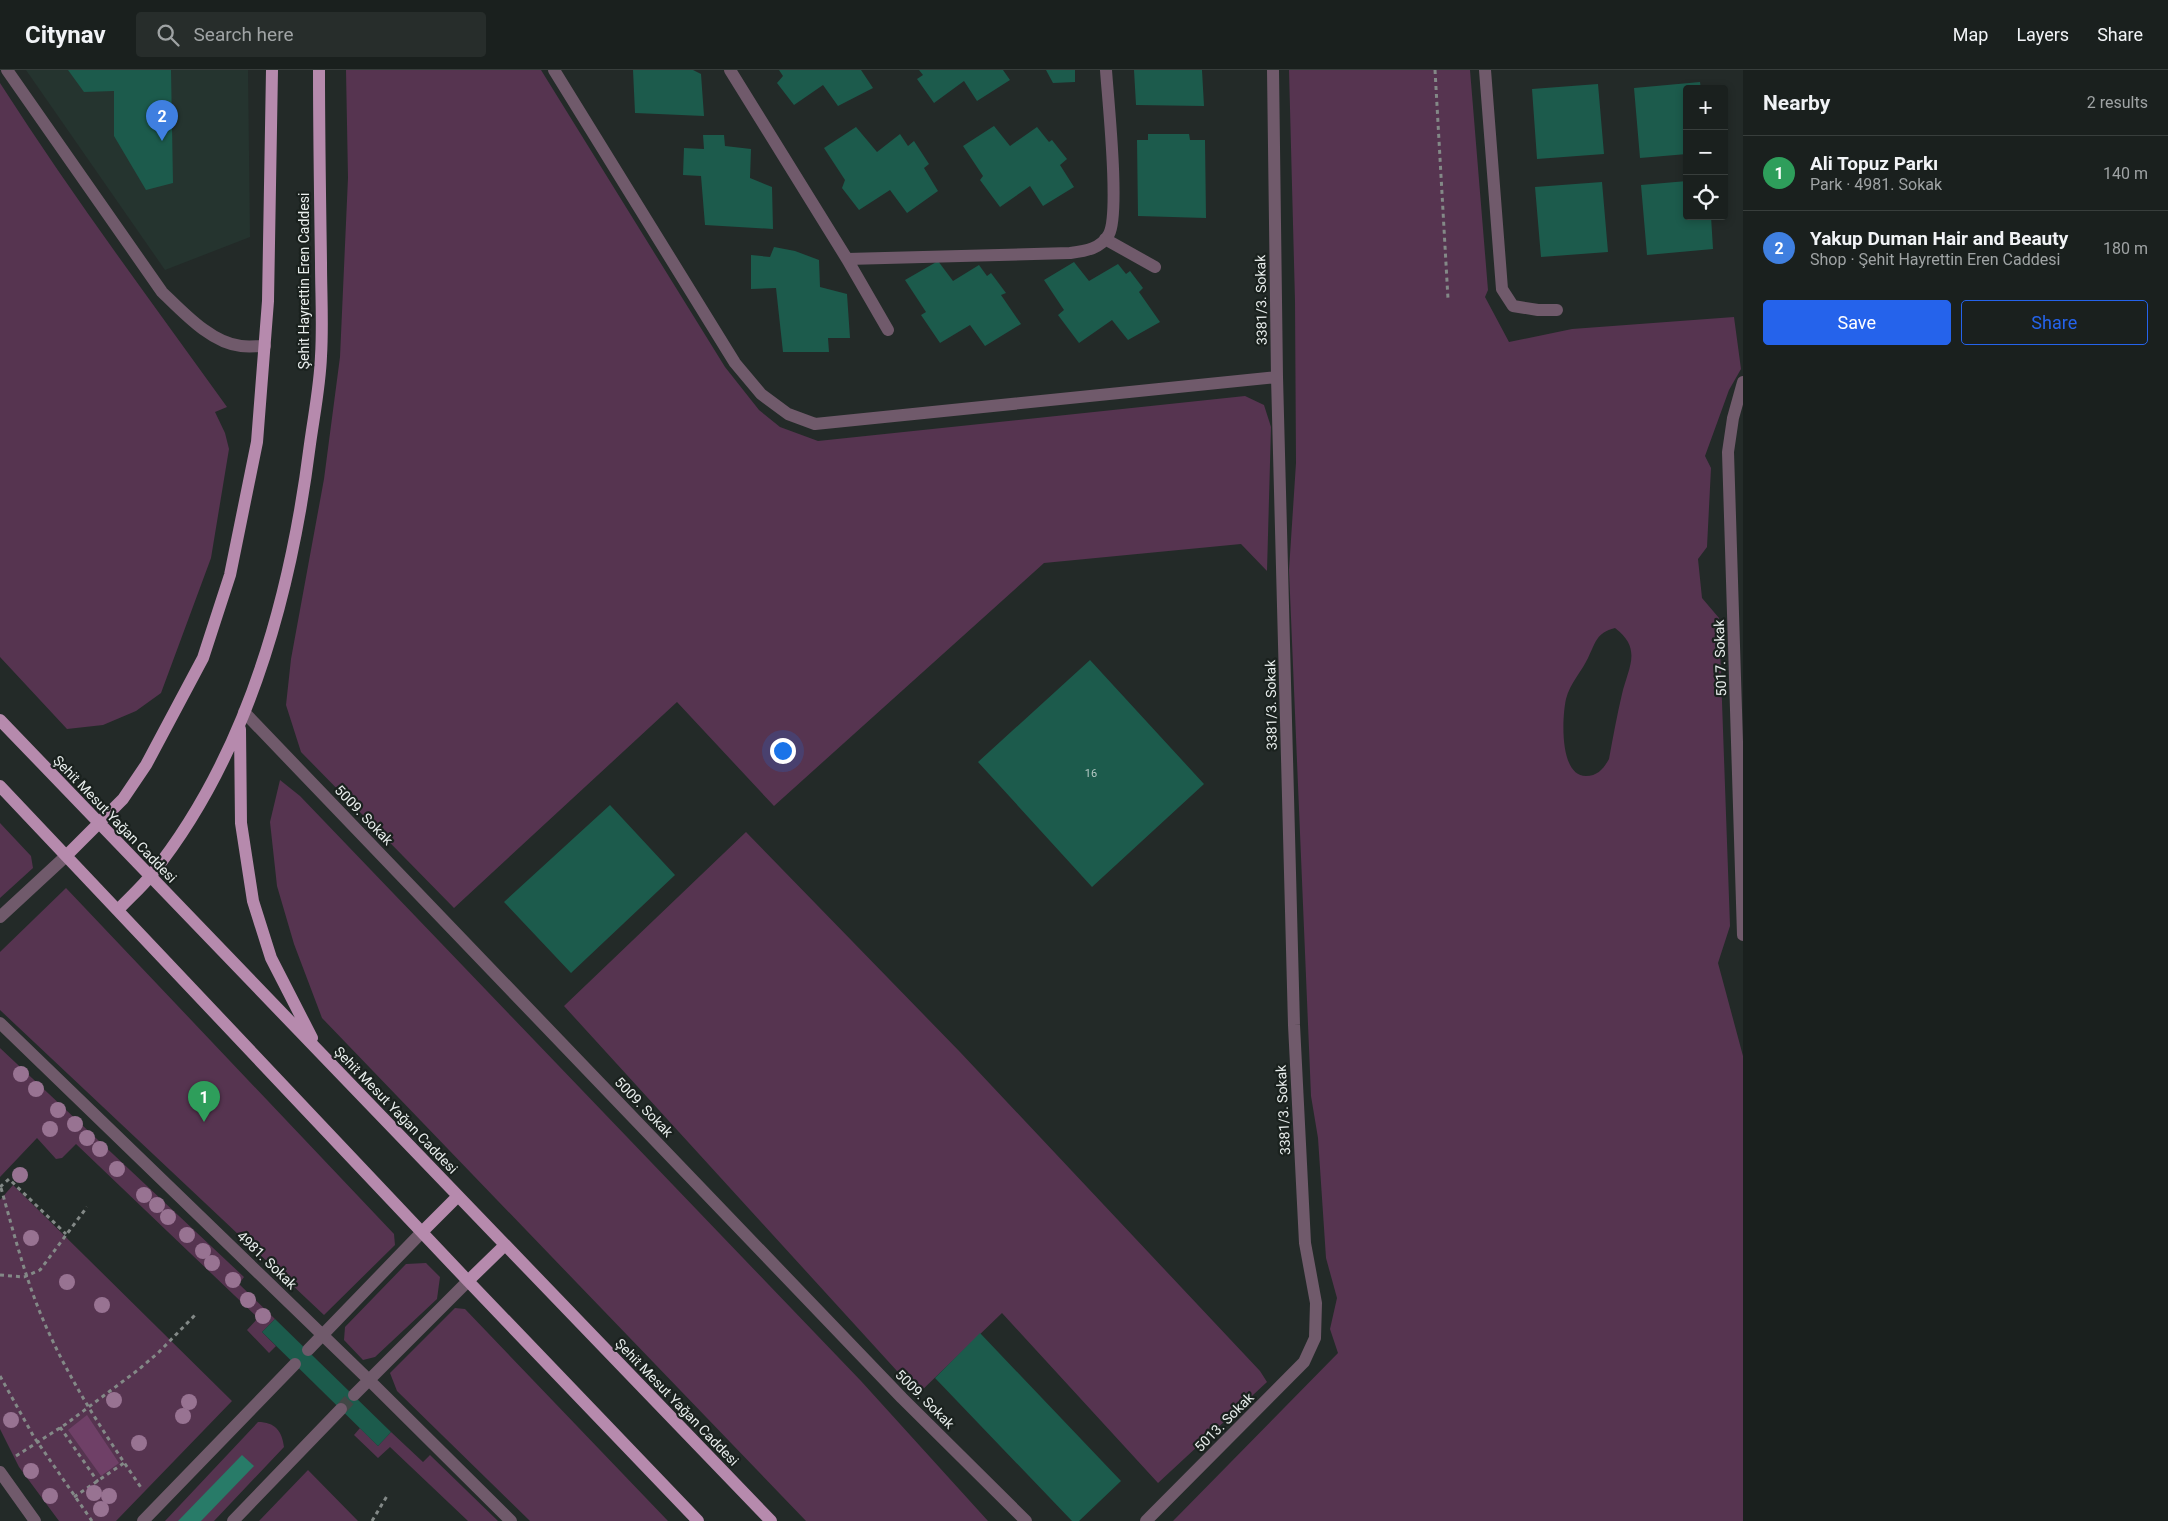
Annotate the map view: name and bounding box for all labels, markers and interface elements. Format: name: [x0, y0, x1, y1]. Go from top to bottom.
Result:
search box: [136, 12, 486, 57]
text: Citynav: [25, 21, 106, 49]
icon: search: [154, 21, 182, 49]
text: Search here: [194, 23, 294, 46]
text: Map: [1953, 24, 1988, 45]
text: Layers: [2016, 24, 2069, 45]
text: Share: [2097, 24, 2143, 45]
map controls: [1683, 85, 1728, 220]
button: +: [1683, 85, 1728, 130]
text: Nearby: [1763, 91, 1830, 115]
text: 2 results: [2087, 93, 2148, 112]
pin: 2: [146, 100, 178, 141]
button: −: [1683, 130, 1728, 175]
text: Ali Topuz Parkı: [1810, 152, 1938, 175]
text: 1: [1774, 164, 1784, 183]
text: 140 m: [2103, 164, 2148, 183]
button: locate: [1683, 175, 1728, 220]
text: Park · 4981. Sokak: [1810, 175, 1942, 194]
street label: Şehit Hayrettin Eren Caddesi: [296, 193, 312, 369]
text: Yakup Duman Hair and Beauty: [1810, 227, 2068, 250]
text: 2: [1774, 239, 1784, 258]
text: 180 m: [2103, 239, 2148, 258]
text: Shop · Şehit Hayrettin Eren Caddesi: [1810, 250, 2060, 269]
street label: 3381/3. Sokak: [1252, 254, 1270, 345]
button: Save: [1763, 300, 1951, 345]
button: Share: [1961, 300, 2148, 345]
street label: 5017. Sokak: [1711, 618, 1729, 697]
street label: 3381/3. Sokak: [1262, 659, 1280, 750]
your location: [770, 738, 796, 764]
street label: Şehit Mesut Yağan Caddesi: [50, 752, 180, 886]
house number: 16: [1085, 767, 1097, 780]
street label: 5009. Sokak: [332, 782, 397, 849]
street label: Şehit Mesut Yağan Caddesi: [331, 1043, 461, 1177]
street label: 3381/3. Sokak: [1273, 1064, 1293, 1156]
street label: 5009. Sokak: [612, 1074, 677, 1141]
pin: 1: [188, 1081, 220, 1122]
street label: 4981. Sokak: [234, 1228, 301, 1293]
street label: Şehit Mesut Yağan Caddesi: [612, 1335, 742, 1469]
street label: 5009. Sokak: [892, 1366, 958, 1432]
street label: 5013. Sokak: [1191, 1389, 1257, 1455]

